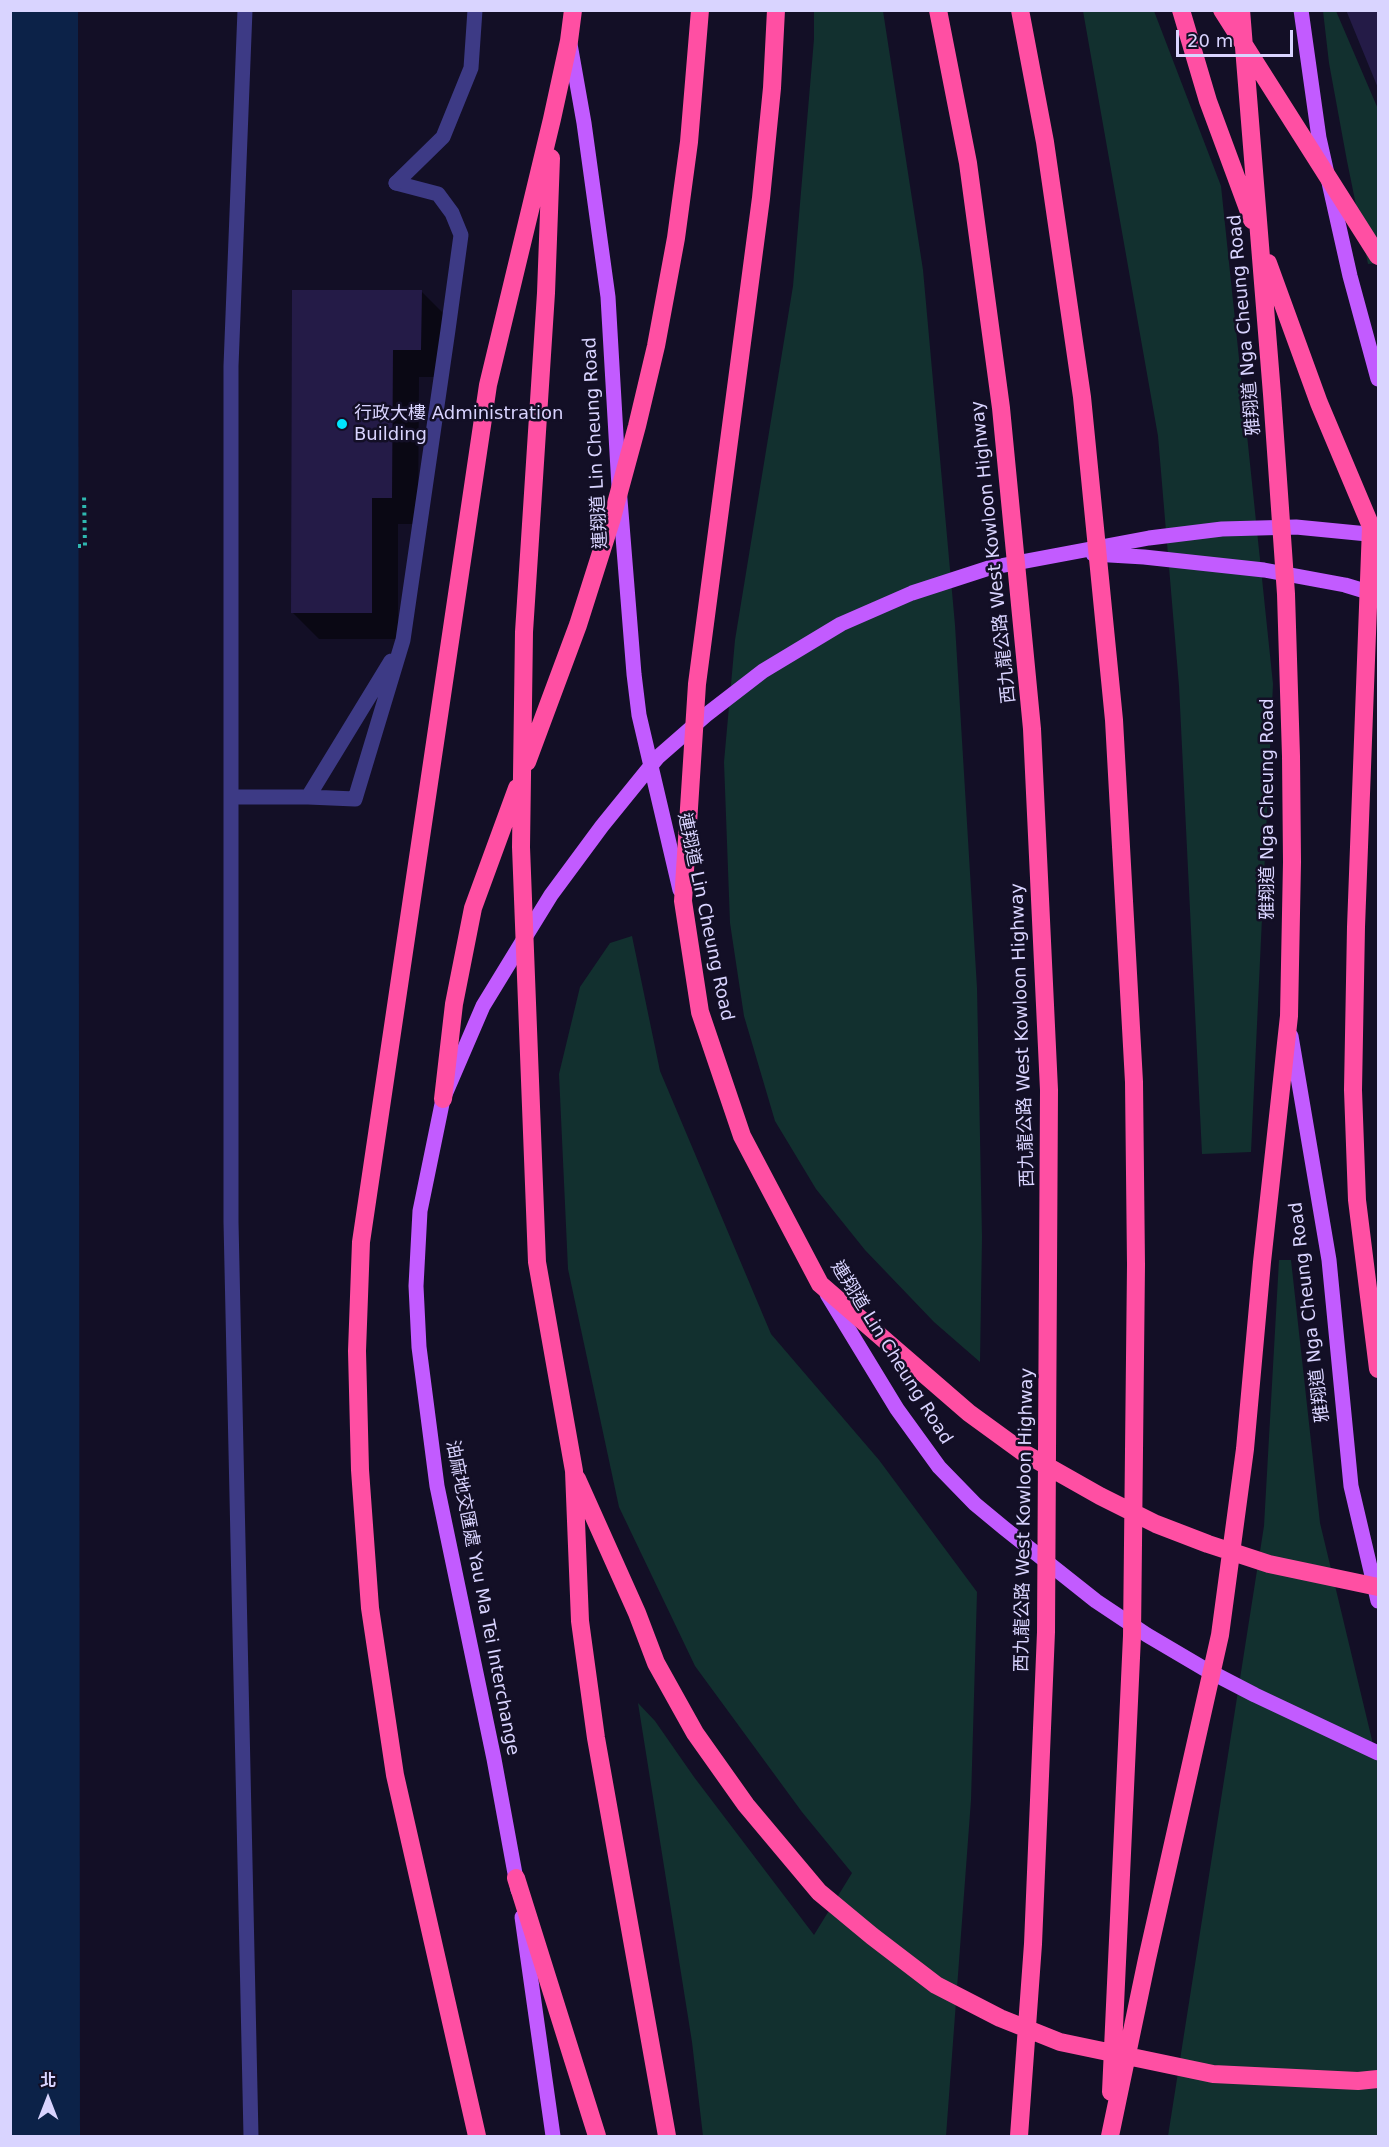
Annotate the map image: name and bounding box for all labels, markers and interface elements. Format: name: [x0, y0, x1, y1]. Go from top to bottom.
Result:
scale bar: [1179, 18, 1296, 56]
text: 20 m: [1187, 30, 1233, 51]
street label: 雅翔道 Nga Cheung Road: [1225, 214, 1265, 436]
street label: 連翔道 Lin Cheung Road: [580, 337, 612, 549]
street label: 西九龍公路 West Kowloon Highway: [967, 400, 1021, 704]
place label: 行政大樓 Administration Building: [354, 403, 563, 446]
marker: 行政大樓 Administration Building: [335, 417, 349, 431]
street label: 雅翔道 Nga Cheung Road: [1257, 698, 1279, 920]
street label: 連翔道 Lin Cheung Road: [672, 811, 738, 1023]
street label: 西九龍公路 West Kowloon Highway: [1007, 883, 1039, 1187]
street label: 雅翔道 Nga Cheung Road: [1286, 1201, 1334, 1423]
street label: 連翔道 Lin Cheung Road: [826, 1257, 956, 1449]
street label: 西九龍公路 West Kowloon Highway: [1012, 1368, 1038, 1672]
street label: 油麻地交匯處 Yau Ma Tei Interchange: [441, 1439, 523, 1757]
north arrow: [18, 2069, 78, 2129]
text: 北: [40, 2071, 56, 2090]

